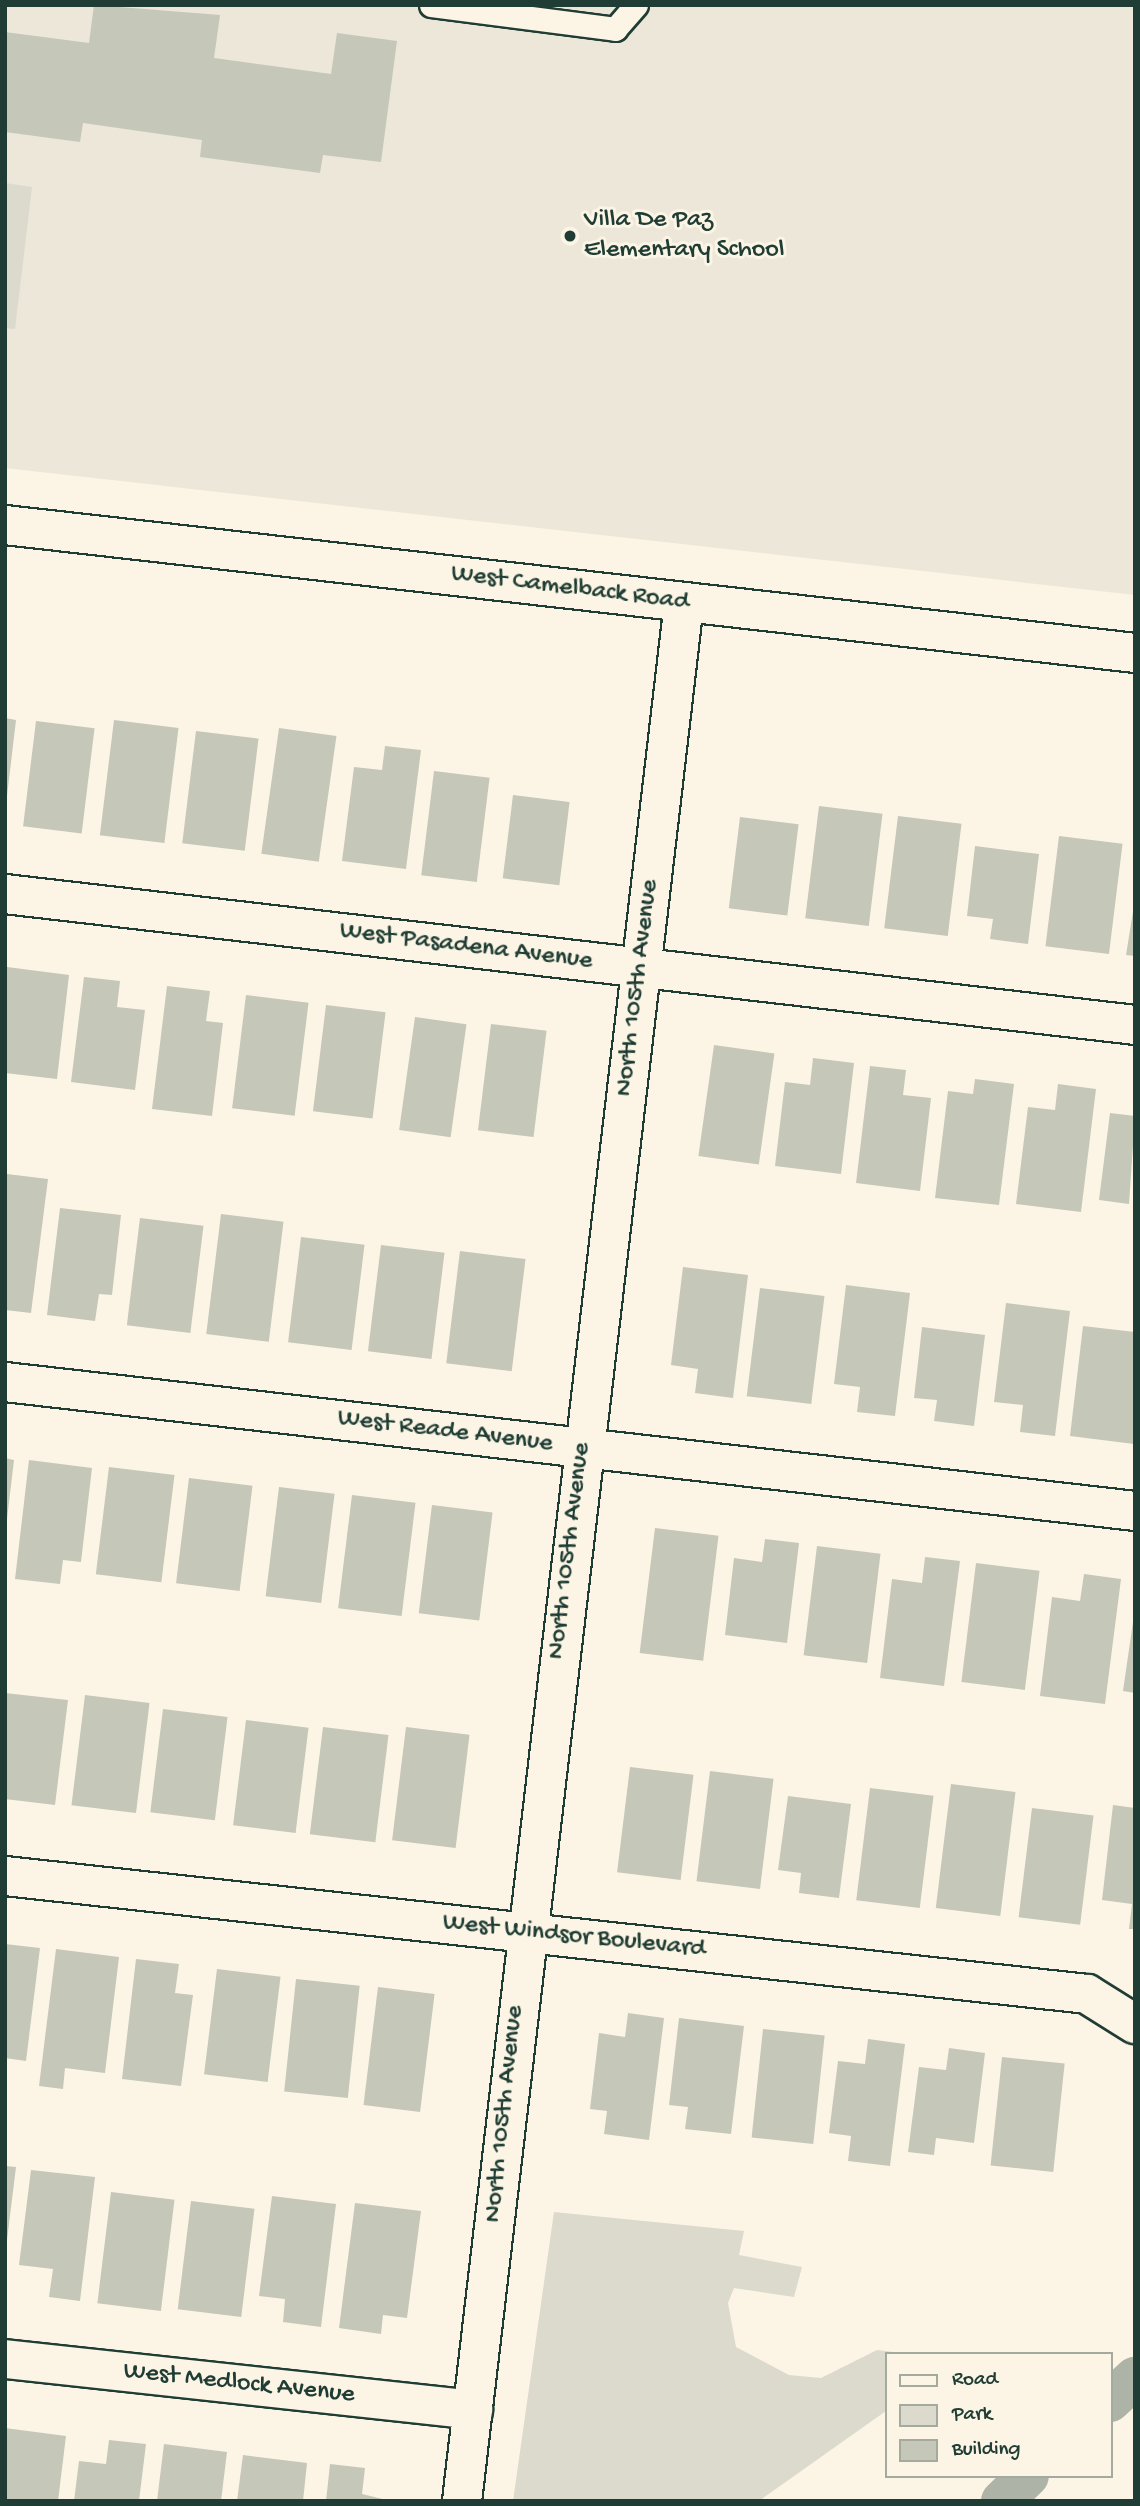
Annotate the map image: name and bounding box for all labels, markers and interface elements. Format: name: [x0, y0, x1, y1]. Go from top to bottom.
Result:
place label: Villa De Paz Elementary School: [584, 205, 784, 266]
marker: Villa De Paz Elementary School: [562, 228, 578, 244]
street label: West Camelback Road: [449, 559, 691, 619]
street label: North 105th Avenue: [609, 878, 667, 1098]
street label: West Pasadena Avenue: [338, 916, 594, 978]
street label: West Reade Avenue: [336, 1403, 554, 1461]
street label: North 105th Avenue: [541, 1441, 599, 1661]
street label: West Windsor Boulevard: [441, 1908, 707, 1966]
street label: North 105th Avenue: [478, 2004, 532, 2224]
legend: [884, 2352, 1112, 2478]
street label: West Medlock Avenue: [122, 2356, 356, 2412]
text: Road: [952, 2368, 998, 2393]
text: Park: [952, 2403, 992, 2428]
text: Building: [952, 2438, 1021, 2463]

